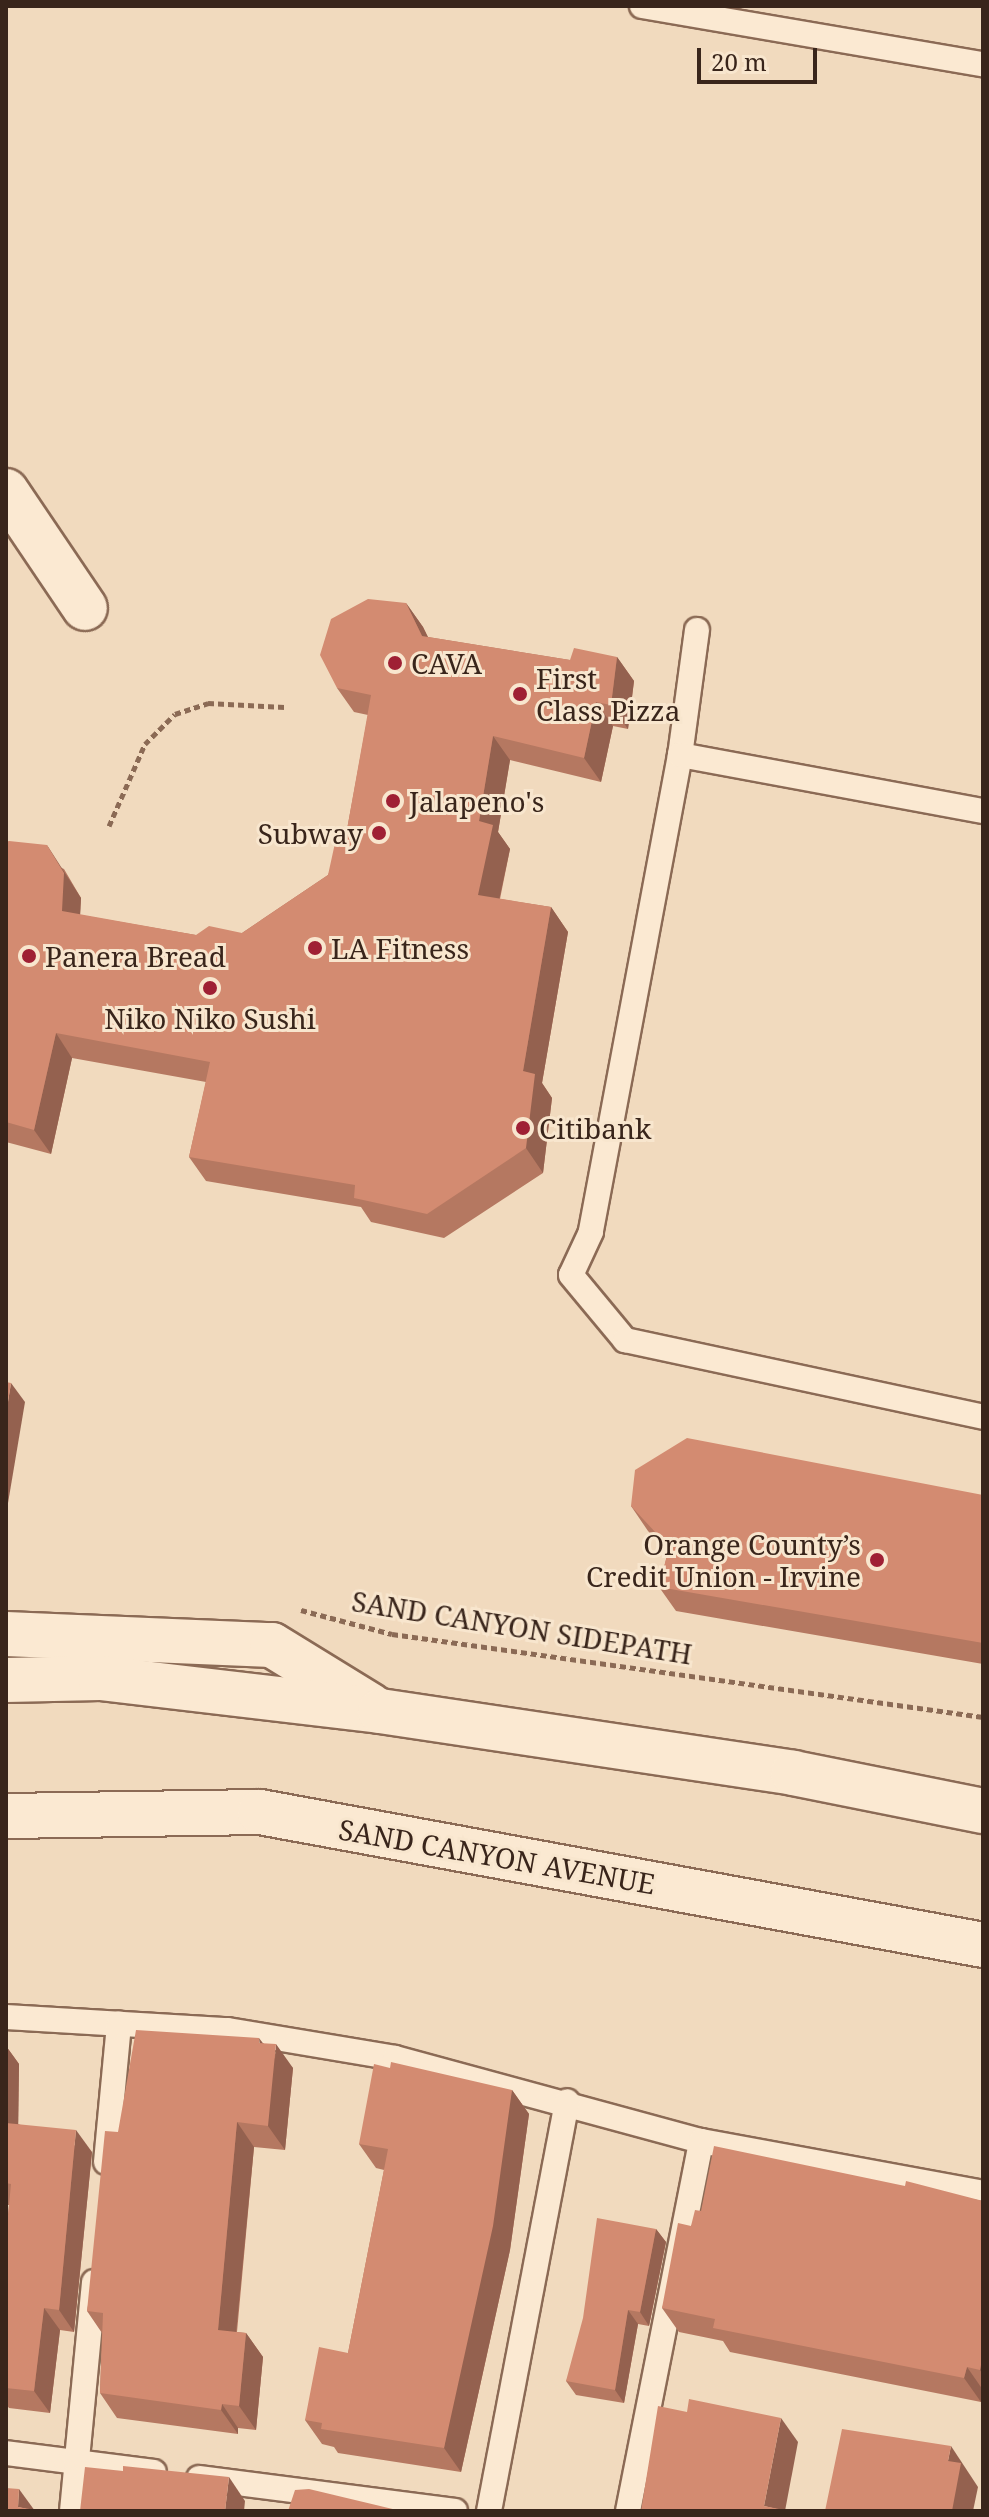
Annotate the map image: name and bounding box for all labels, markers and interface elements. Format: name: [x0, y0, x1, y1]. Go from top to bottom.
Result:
scale bar: [701, 32, 821, 82]
text: 20 m: [711, 45, 767, 78]
place label: CAVA: [411, 646, 482, 680]
marker: CAVA: [386, 654, 404, 672]
place label: First Class Pizza: [536, 661, 680, 727]
marker: First Class Pizza: [511, 685, 529, 703]
place label: Jalapeno's: [409, 784, 544, 818]
marker: Jalapeno's: [384, 792, 402, 810]
place label: Subway: [258, 816, 363, 850]
marker: Subway: [370, 824, 388, 842]
place label: LA Fitness: [331, 931, 469, 965]
place label: Panera Bread: [45, 939, 226, 973]
marker: LA Fitness: [306, 939, 324, 957]
marker: Panera Bread: [20, 947, 38, 965]
marker: Niko Niko Sushi: [201, 979, 219, 997]
place label: Niko Niko Sushi: [104, 1001, 316, 1035]
place label: Citibank: [539, 1111, 651, 1145]
marker: Citibank: [514, 1119, 532, 1137]
place label: Orange County’s Credit Union - Irvine: [586, 1527, 861, 1593]
marker: Orange County’s Credit Union - Irvine: [868, 1551, 886, 1569]
street label: SAND CANYON SIDEPATH: [349, 1583, 695, 1671]
street label: SAND CANYON AVENUE: [336, 1812, 658, 1900]

